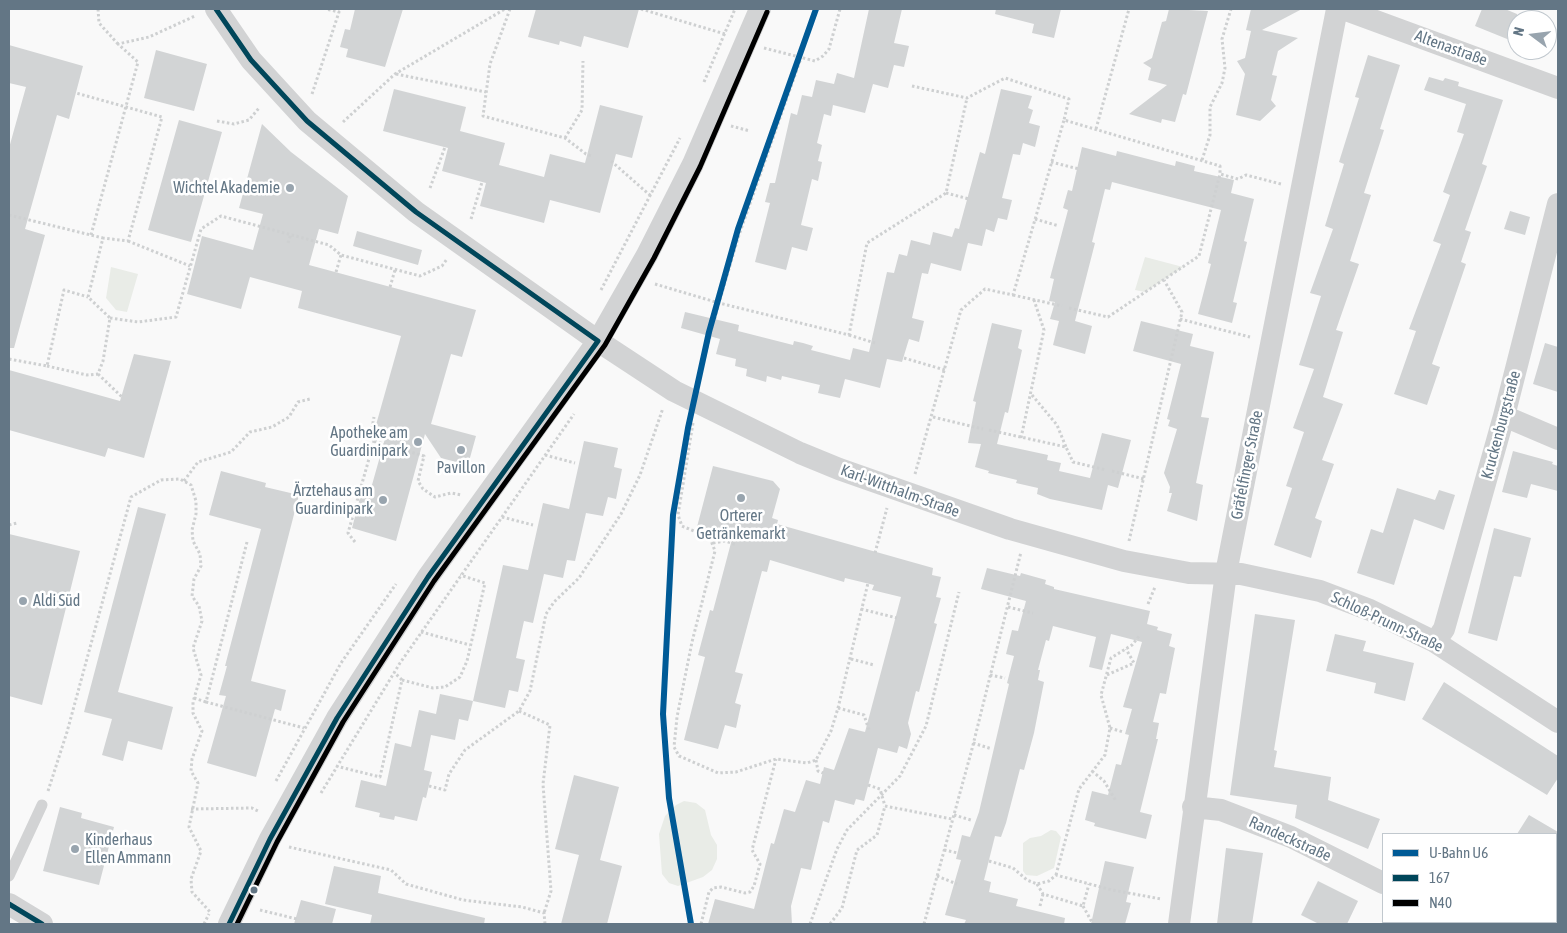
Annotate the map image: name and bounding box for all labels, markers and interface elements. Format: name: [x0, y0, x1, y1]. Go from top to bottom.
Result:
north arrow: [1507, 10, 1557, 60]
text: N: [1510, 25, 1527, 37]
street label: Altenastraße: [1412, 26, 1490, 70]
place label: Wichtel Akademie: [173, 178, 280, 198]
marker: Wichtel Akademie: [284, 182, 296, 194]
street label: Kruckenburgstraße: [1477, 369, 1525, 481]
street label: Gräfelfinger Straße: [1227, 409, 1267, 521]
place label: Apotheke am Guardinipark: [330, 423, 408, 461]
marker: Apotheke am Guardinipark: [412, 436, 424, 448]
marker: Pavillon: [455, 444, 467, 456]
place label: Pavillon: [437, 458, 485, 478]
street label: Karl-Witthalm-Straße: [838, 461, 962, 521]
place label: Ärztehaus am Guardinipark: [293, 481, 373, 519]
marker: Orterer Getränkemarkt: [735, 492, 747, 504]
marker: Ärztehaus am Guardinipark: [377, 494, 389, 506]
place label: Orterer Getränkemarkt: [696, 506, 786, 544]
street label: Schloß-Prunn-Straße: [1328, 588, 1446, 656]
place label: Aldi Süd: [33, 591, 80, 611]
marker: Aldi Süd: [17, 595, 29, 607]
street label: Randeckstraße: [1246, 812, 1334, 866]
place label: Kinderhaus Ellen Ammann: [85, 830, 171, 868]
legend: [1382, 833, 1557, 923]
marker: Kinderhaus Ellen Ammann: [69, 843, 81, 855]
text: U-Bahn U6: [1429, 844, 1488, 861]
text: 167: [1429, 869, 1450, 886]
unlabelled marker: [249, 885, 259, 895]
text: N40: [1429, 894, 1452, 911]

